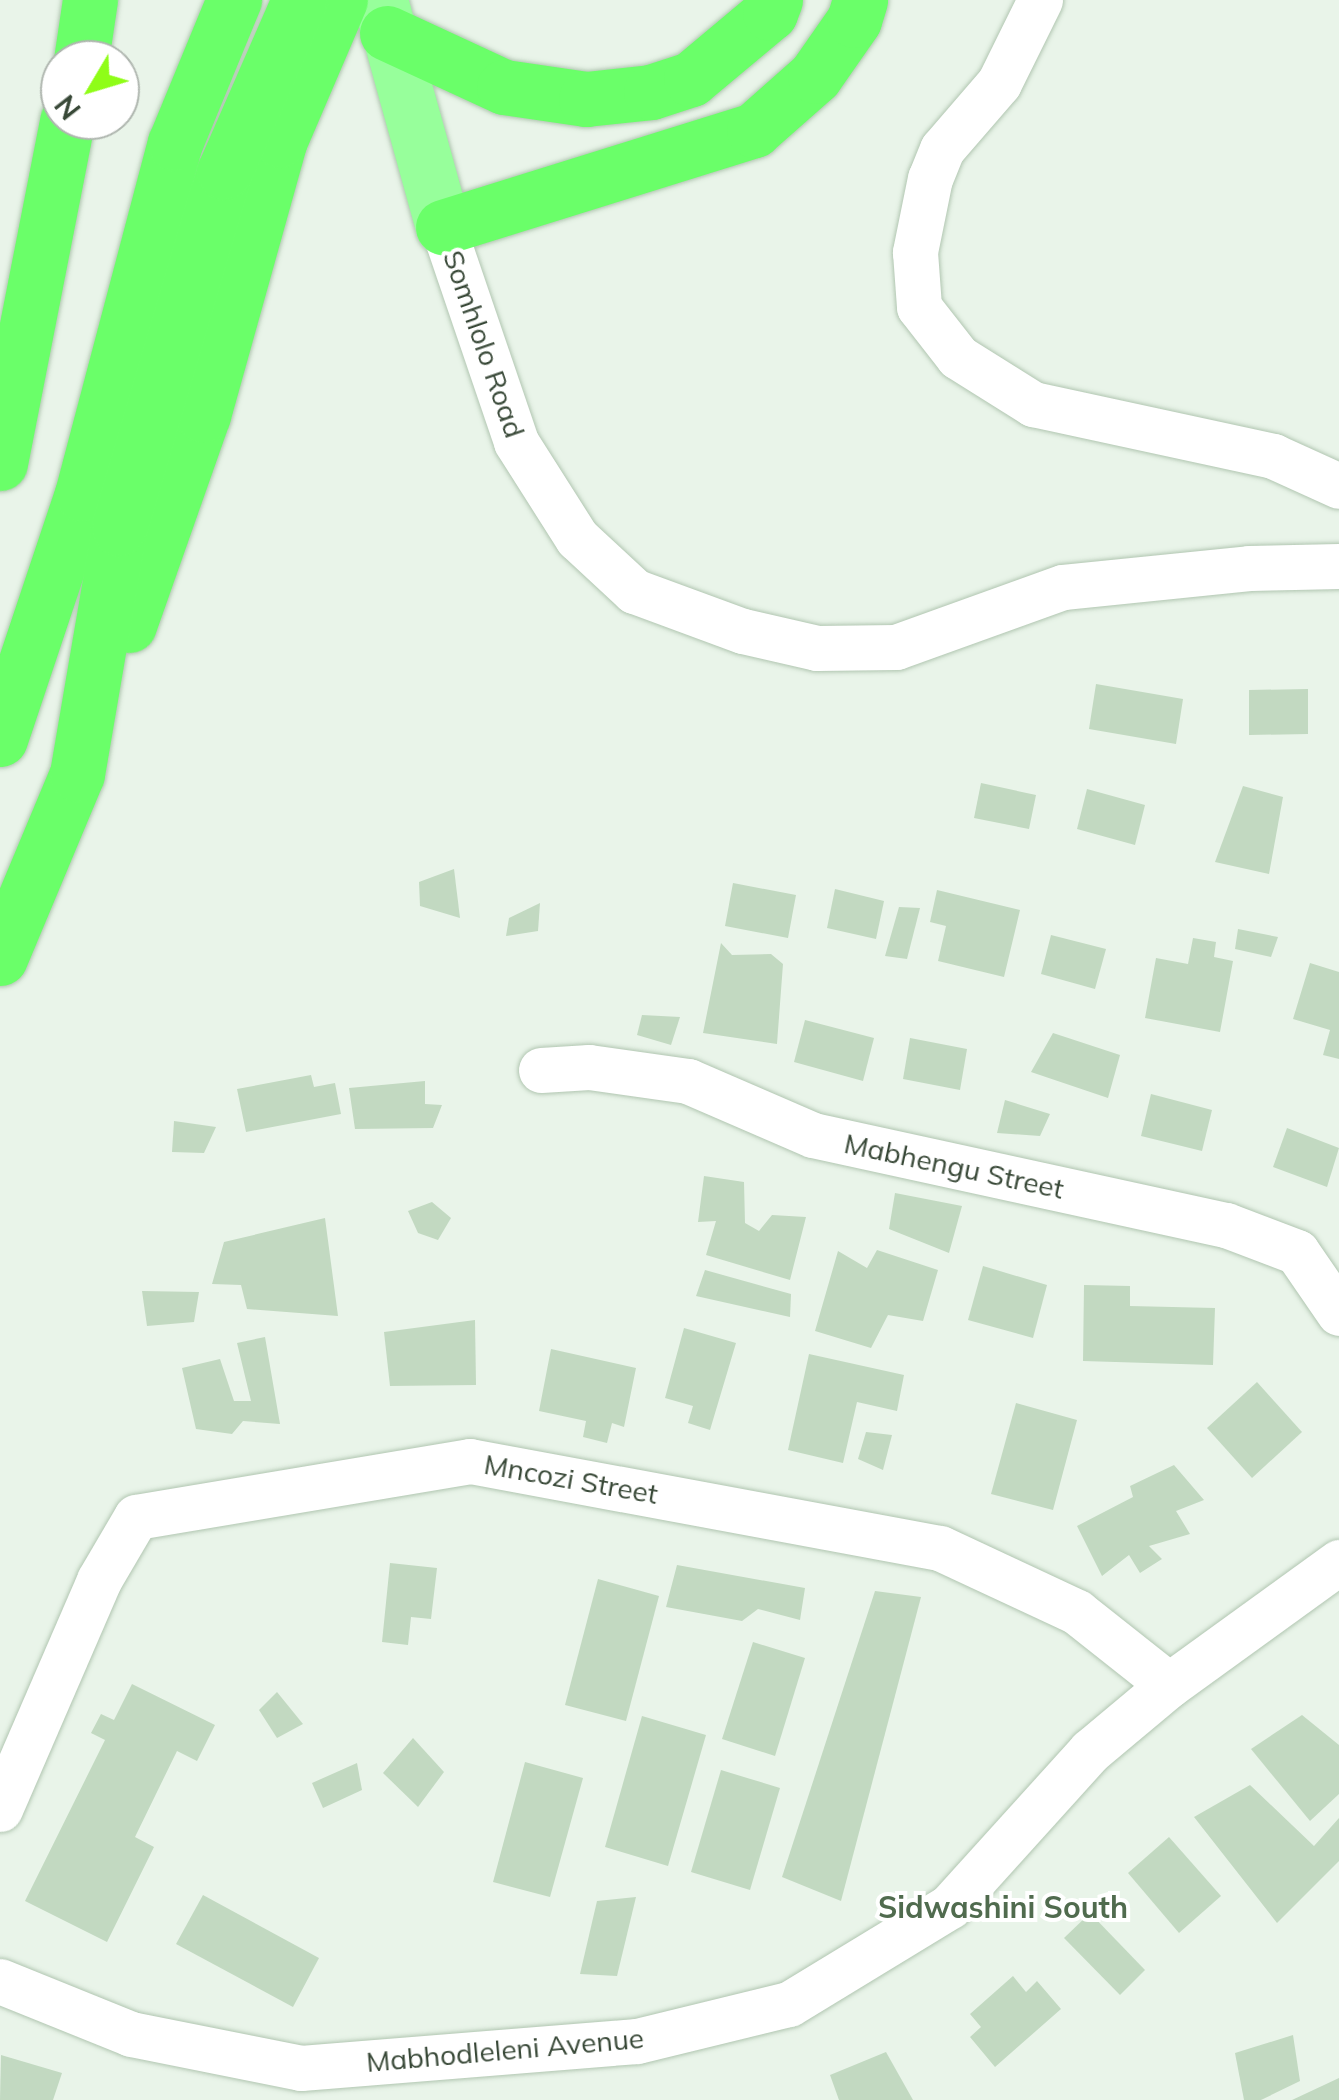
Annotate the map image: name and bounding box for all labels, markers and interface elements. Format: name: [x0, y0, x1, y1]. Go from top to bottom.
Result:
north arrow: [40, 40, 140, 140]
text: N: [47, 88, 88, 127]
street label: Somhlolo Road: [436, 246, 532, 442]
street label: Mabhengu Street: [841, 1126, 1067, 1206]
street label: Mncozi Street: [482, 1447, 660, 1511]
district label: Sidwashini South: [878, 1889, 1128, 1925]
street label: Mabhodleleni Avenue: [365, 2021, 645, 2079]

